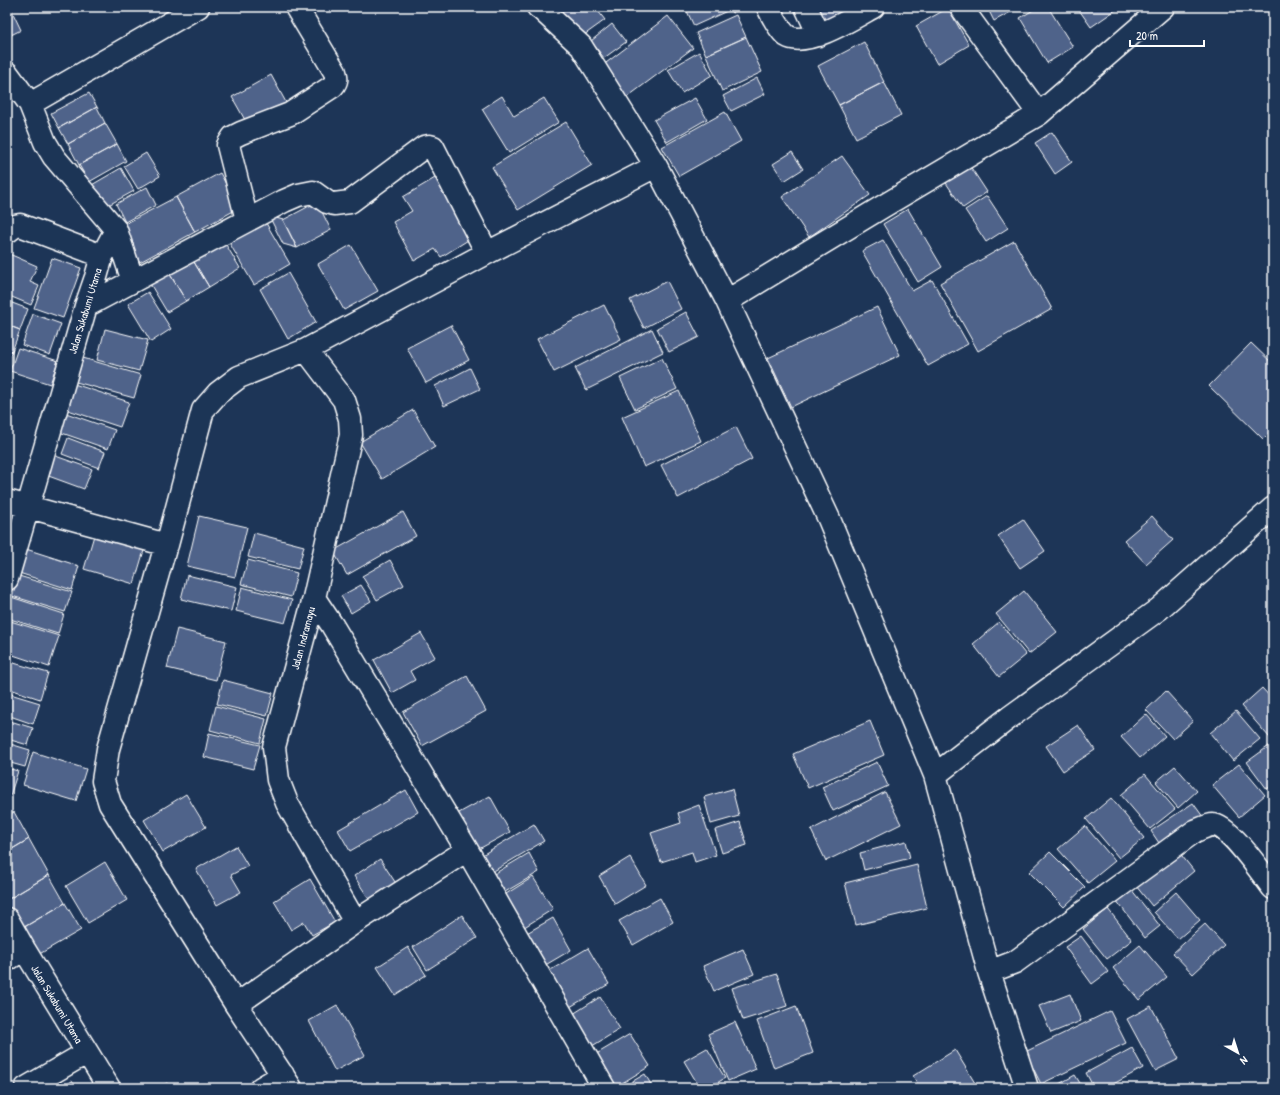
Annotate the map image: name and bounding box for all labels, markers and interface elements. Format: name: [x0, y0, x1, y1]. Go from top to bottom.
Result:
scale bar: [1130, 22, 1204, 48]
text: 20 m: [1136, 27, 1158, 44]
street label: Jalan Sukabumi Utama: [65, 266, 105, 356]
street label: Jalan Indramayu: [288, 605, 318, 671]
street label: Jalan Sukabumi Utama: [28, 962, 86, 1046]
north arrow: [1218, 1033, 1258, 1073]
text: N: [1238, 1053, 1251, 1068]

